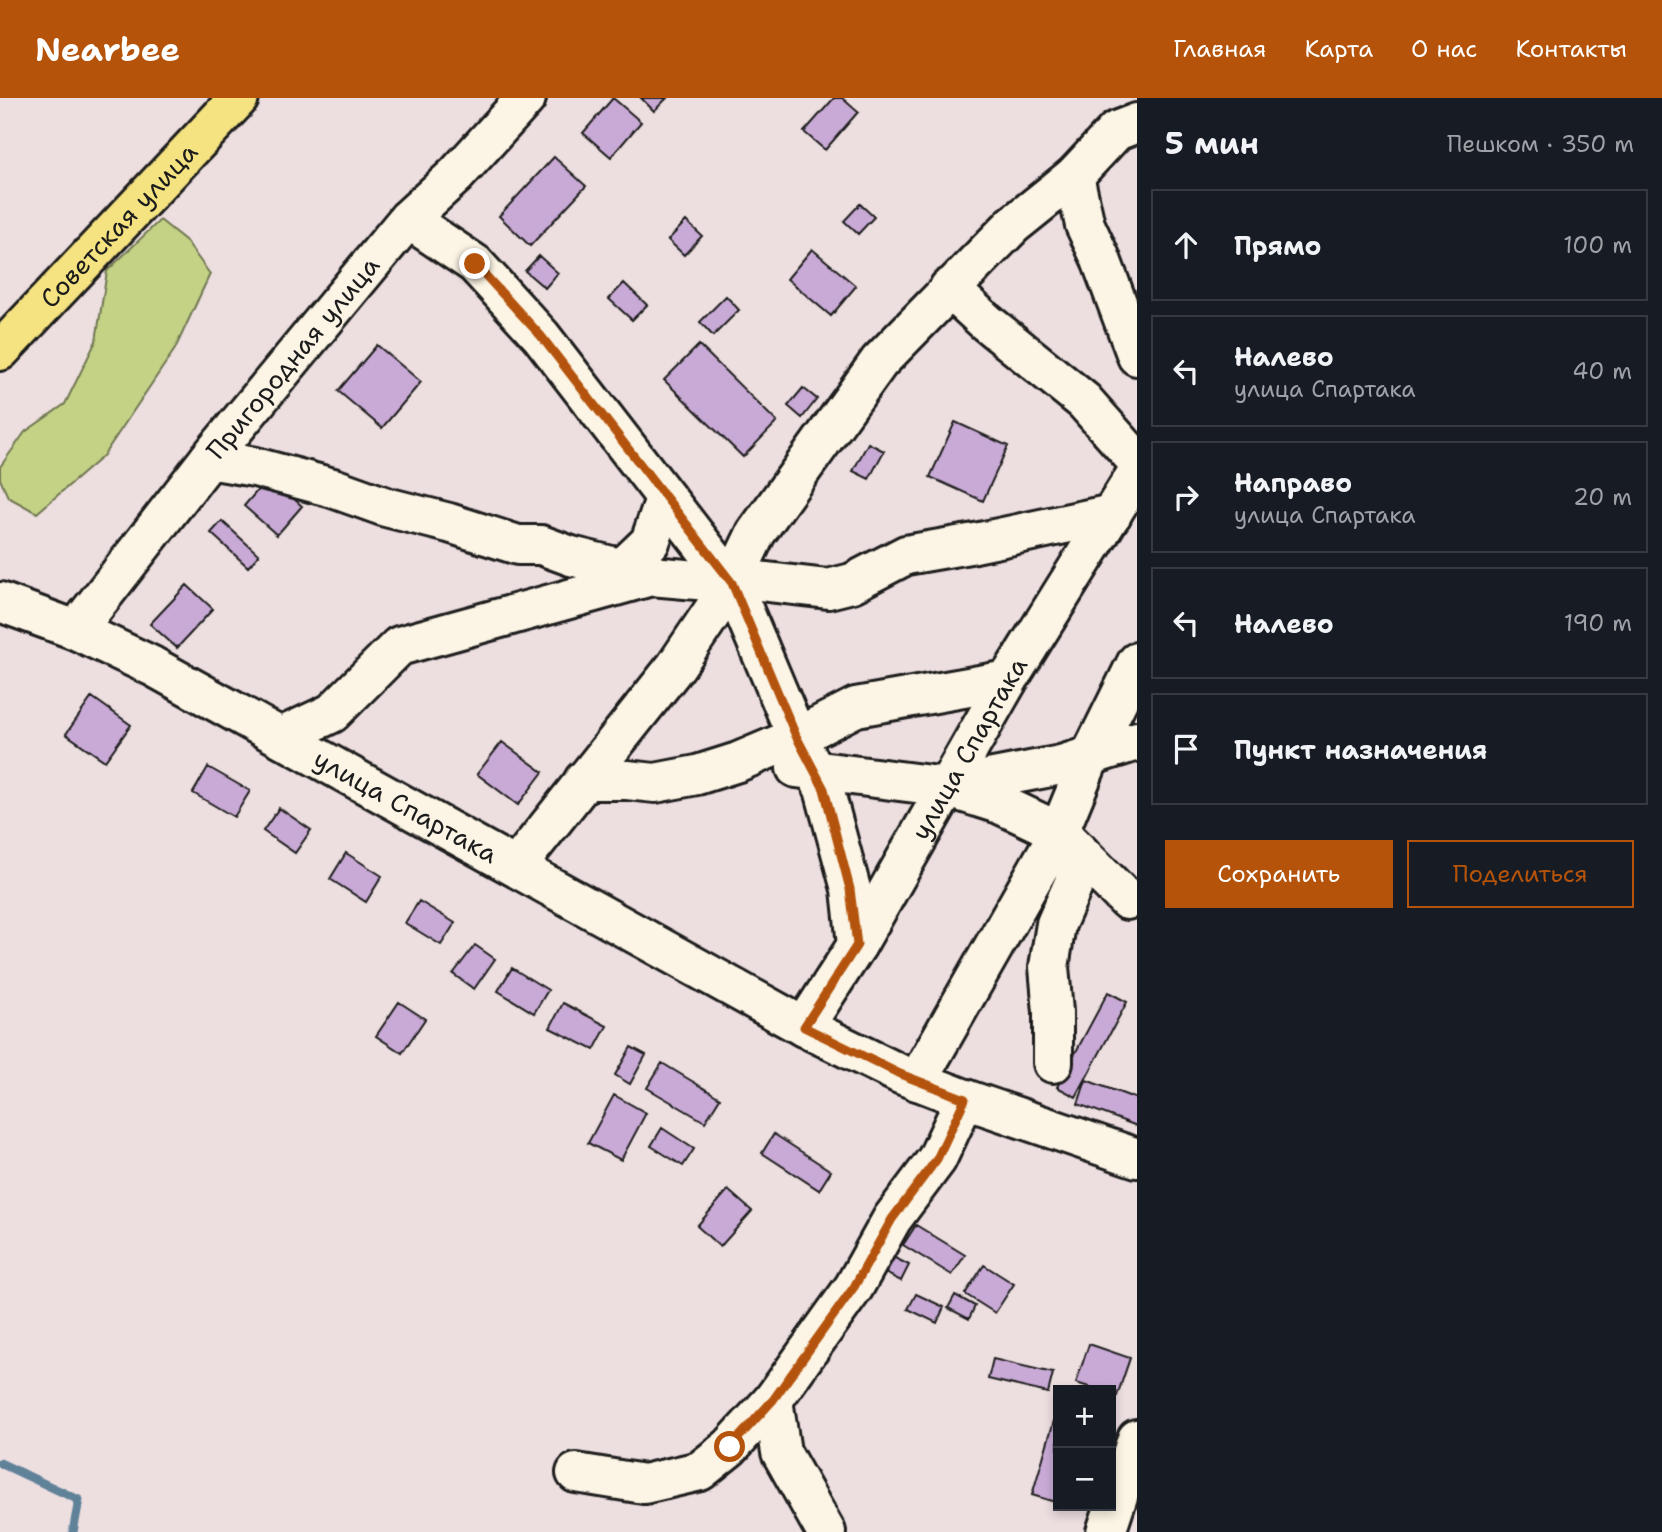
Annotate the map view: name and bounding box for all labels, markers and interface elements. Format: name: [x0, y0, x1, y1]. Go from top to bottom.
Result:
text: Nearbee: [35, 27, 180, 72]
text: Главная: [1173, 33, 1266, 65]
text: Карта: [1304, 33, 1373, 65]
text: О нас: [1411, 33, 1477, 65]
text: Контакты: [1515, 33, 1627, 65]
text: 5 мин: [1165, 123, 1259, 164]
text: Пешком · 350 m: [1447, 129, 1634, 159]
street label: Советская улица: [32, 135, 205, 315]
icon: ahead: [1167, 226, 1205, 264]
text: Прямо: [1234, 228, 1322, 263]
text: 100 m: [1563, 230, 1632, 260]
route end: [459, 248, 490, 279]
street label: Пригородная улица: [198, 249, 387, 466]
text: Налево: [1234, 339, 1334, 374]
icon: left: [1167, 352, 1205, 390]
text: 40 m: [1572, 356, 1632, 386]
text: улица Спартака: [1234, 374, 1416, 404]
text: Направо: [1234, 465, 1352, 500]
icon: right: [1167, 478, 1205, 516]
text: 20 m: [1573, 482, 1632, 512]
text: улица Спартака: [1234, 500, 1416, 530]
icon: left: [1167, 604, 1205, 642]
text: Налево: [1234, 606, 1334, 641]
text: 190 m: [1564, 608, 1632, 638]
street label: улица Спартака: [903, 650, 1035, 846]
icon: arrive: [1167, 730, 1205, 768]
text: Пункт назначения: [1234, 732, 1487, 767]
street label: улица Спартака: [308, 741, 504, 871]
button: Сохранить: [1165, 840, 1393, 908]
button: Поделиться: [1407, 840, 1634, 908]
map controls: [1053, 1385, 1116, 1511]
button: +: [1053, 1385, 1116, 1448]
route start: [714, 1431, 745, 1462]
button: −: [1053, 1448, 1116, 1511]

